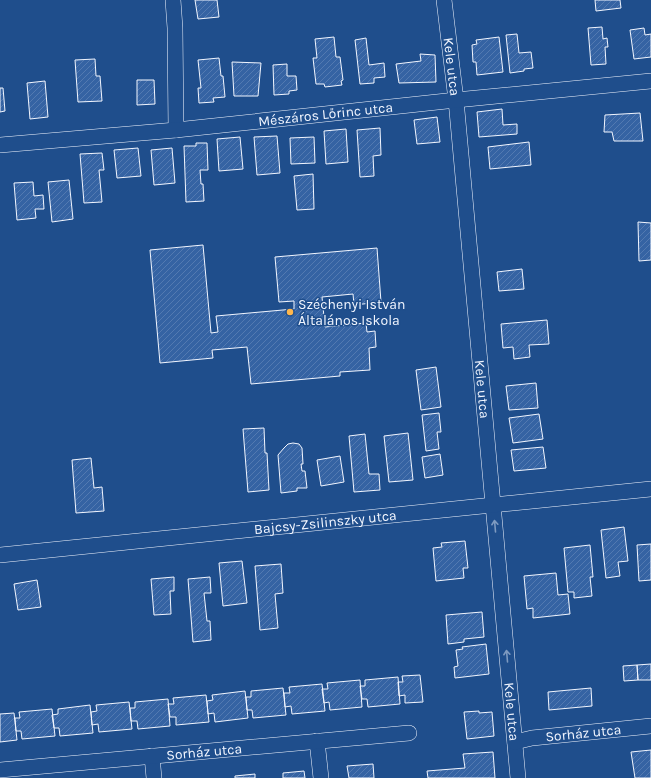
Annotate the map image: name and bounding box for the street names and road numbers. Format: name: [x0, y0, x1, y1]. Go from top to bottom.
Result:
street label: Kele utca: [440, 36, 463, 97]
street label: Mészáros Lőrinc utca: [257, 99, 394, 130]
street label: Kele utca: [471, 359, 493, 419]
street label: Bajcsy-Zsilinszky utca: [253, 507, 397, 538]
street label: Kele utca: [500, 682, 523, 742]
street label: Sorház utca: [545, 721, 622, 746]
street label: Sorház utca: [166, 740, 243, 764]

